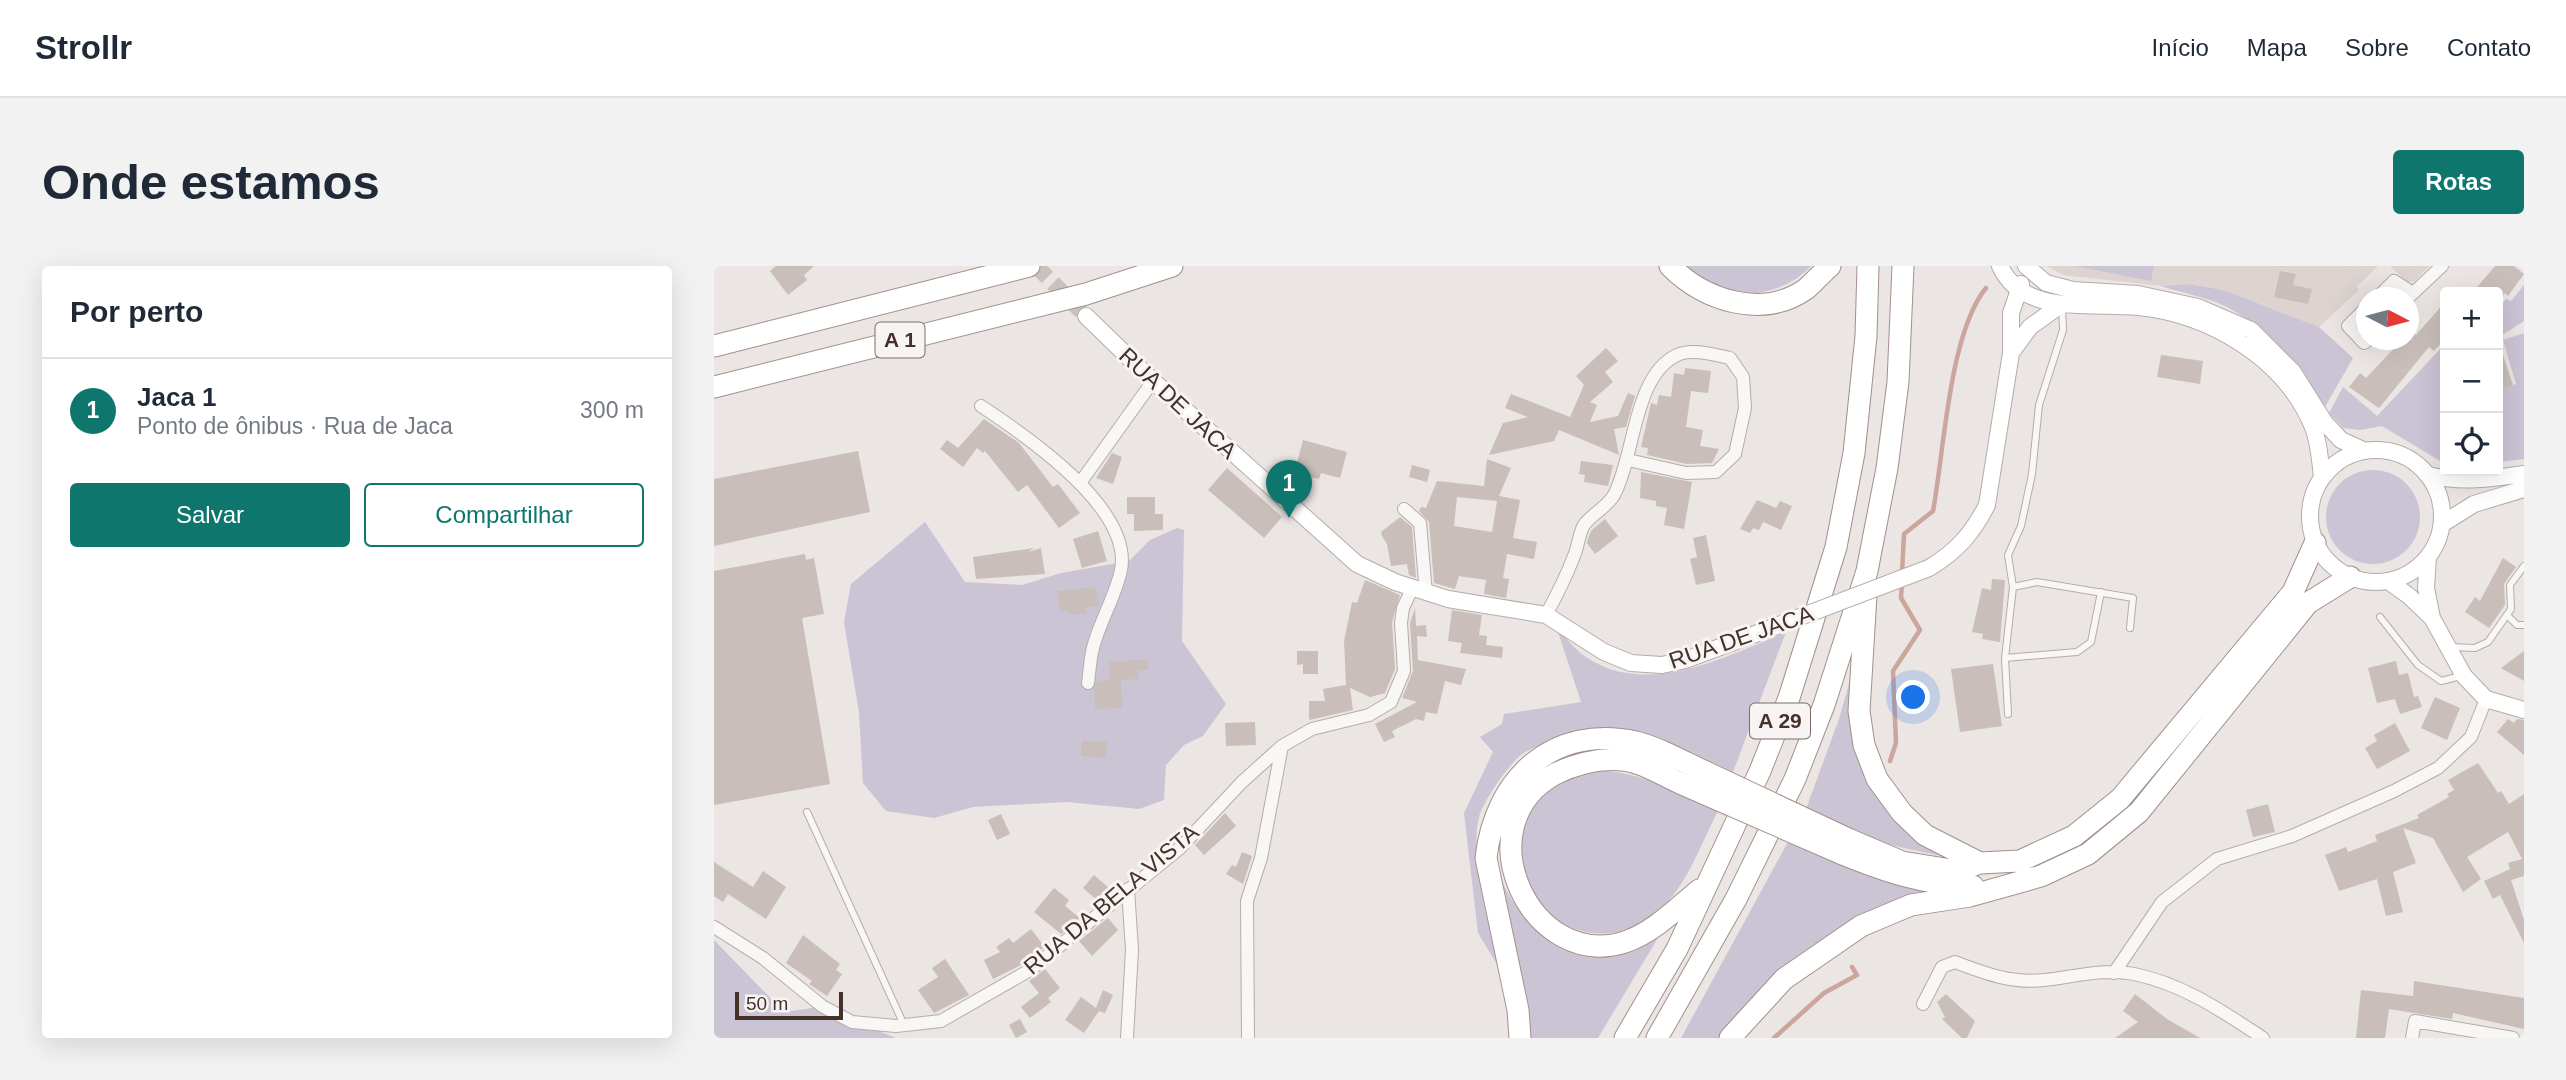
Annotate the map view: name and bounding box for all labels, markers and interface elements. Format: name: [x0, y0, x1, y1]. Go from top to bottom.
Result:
text: Strollr: [35, 29, 132, 66]
text: Início: [2151, 34, 2209, 61]
text: Mapa: [2247, 34, 2307, 61]
text: Sobre: [2345, 34, 2409, 61]
text: Contato: [2447, 34, 2531, 61]
button: Rotas: [2393, 150, 2524, 214]
text: Onde estamos: [42, 155, 380, 209]
north arrow: [2356, 287, 2419, 350]
map controls: [2440, 287, 2503, 476]
button: +: [2440, 287, 2503, 350]
text: Por perto: [70, 295, 203, 328]
road number: A 1: [876, 322, 924, 358]
street label: RUA DE JACA: [1114, 342, 1242, 464]
button: −: [2440, 350, 2503, 413]
text: Jaca 1: [137, 382, 217, 412]
text: 1: [87, 397, 99, 423]
text: 300 m: [580, 397, 644, 423]
text: Ponto de ônibus · Rua de Jaca: [137, 413, 453, 439]
button: locate: [2440, 413, 2503, 476]
pin: 1: [1266, 460, 1312, 518]
button: Salvar: [70, 483, 350, 547]
button: Compartilhar: [364, 483, 644, 547]
street label: RUA DE JACA: [1665, 600, 1817, 674]
your location: [1896, 680, 1930, 714]
road number: A 29: [1750, 704, 1810, 738]
street label: RUA DA BELA VISTA: [1019, 818, 1204, 979]
scale bar: [735, 989, 844, 1021]
text: 50 m: [746, 993, 788, 1014]

